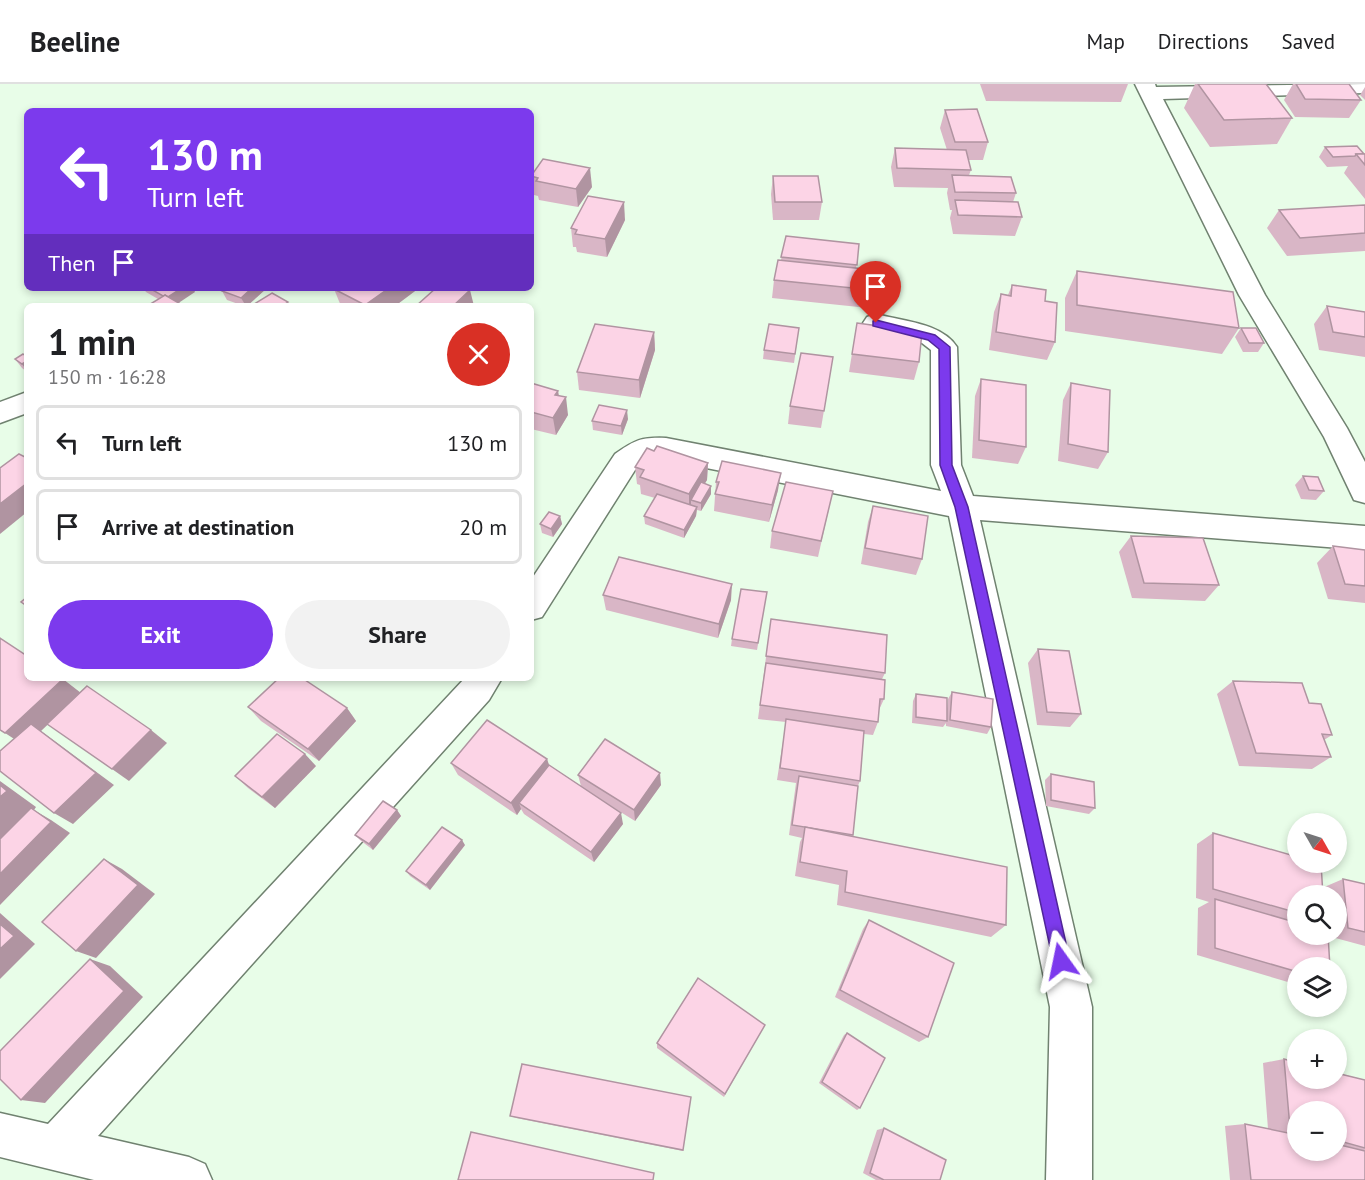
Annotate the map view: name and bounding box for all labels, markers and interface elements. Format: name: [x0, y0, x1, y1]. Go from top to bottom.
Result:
text: Beeline: [30, 23, 120, 60]
text: Map: [1086, 28, 1125, 55]
text: Directions: [1158, 28, 1249, 55]
text: Saved: [1282, 28, 1335, 55]
text: 130 m: [147, 127, 263, 182]
icon: left: [48, 132, 126, 210]
text: Turn left: [147, 180, 244, 214]
icon: arrive: [107, 246, 140, 279]
text: Then: [48, 249, 95, 277]
pin: [850, 261, 901, 323]
icon: arrive: [859, 270, 892, 303]
text: 1 min: [48, 318, 136, 365]
button: close: [447, 323, 510, 386]
text: 150 m · 16:28: [48, 364, 166, 390]
icon: left: [51, 426, 84, 459]
text: Turn left: [102, 429, 182, 457]
text: 130 m: [447, 429, 507, 457]
icon: arrive: [51, 510, 84, 543]
text: Arrive at destination: [102, 513, 294, 541]
text: 20 m: [459, 513, 507, 541]
button: Exit: [48, 600, 273, 669]
button: Share: [285, 600, 510, 669]
north arrow: [1287, 813, 1347, 873]
map controls: [1287, 813, 1347, 1161]
button: search: [1287, 885, 1347, 945]
position arrow: [1029, 929, 1093, 993]
button: layers: [1287, 957, 1347, 1017]
button: +: [1287, 1029, 1347, 1089]
button: −: [1287, 1101, 1347, 1161]

